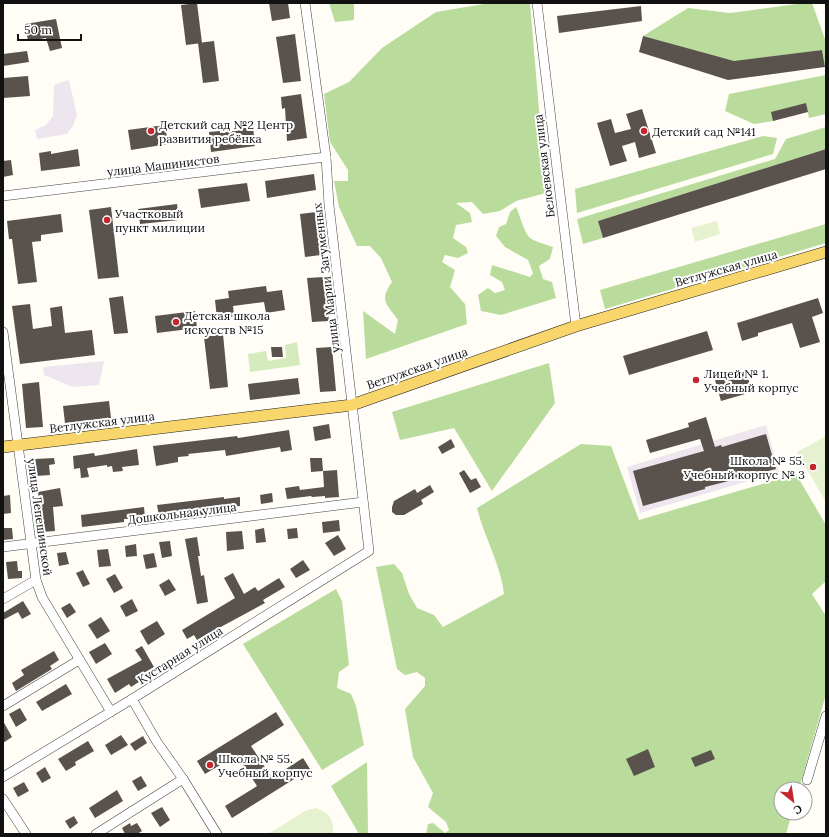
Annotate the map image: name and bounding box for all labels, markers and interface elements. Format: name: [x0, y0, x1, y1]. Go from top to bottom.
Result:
scale bar: [18, 16, 81, 42]
text: 50 m: [24, 22, 52, 37]
street label: Белоевская улица: [530, 113, 558, 219]
place label: Детский сад №2 Центр развития ребёнка: [159, 117, 293, 146]
place label: Детский сад №141: [652, 124, 756, 139]
marker: Детский сад №2 Центр развития ребёнка: [146, 126, 156, 136]
marker: Детский сад №141: [639, 126, 649, 136]
street label: улица Машинистов: [106, 151, 220, 179]
street label: улица Марии Загуменных: [309, 202, 343, 354]
place label: Участковый пункт милиции: [114, 206, 205, 235]
marker: Участковый пункт милиции: [102, 215, 112, 225]
street label: Ветлужская улица: [673, 246, 779, 290]
place label: Детская школа искусств №15: [184, 308, 270, 337]
marker: Детская школа искусств №15: [171, 317, 181, 327]
street label: Ветлужская улица: [365, 344, 469, 392]
place label: Лицей № 1. Учебный корпус: [703, 366, 799, 395]
marker: Лицей № 1. Учебный корпус: [691, 375, 701, 385]
street label: Ветлужская улица: [49, 408, 155, 436]
place label: Школа № 55. Учебный корпус № 3: [683, 453, 805, 482]
street label: улица Лепешинской: [24, 457, 56, 577]
marker: Школа № 55. Учебный корпус № 3: [808, 462, 818, 472]
street label: Дошкольная улица: [127, 499, 237, 527]
street label: Кустарная улица: [135, 623, 225, 687]
place label: Школа № 55. Учебный корпус: [217, 751, 313, 780]
marker: Школа № 55. Учебный корпус: [205, 760, 215, 770]
north arrow: [773, 781, 813, 821]
text: С: [791, 802, 805, 818]

